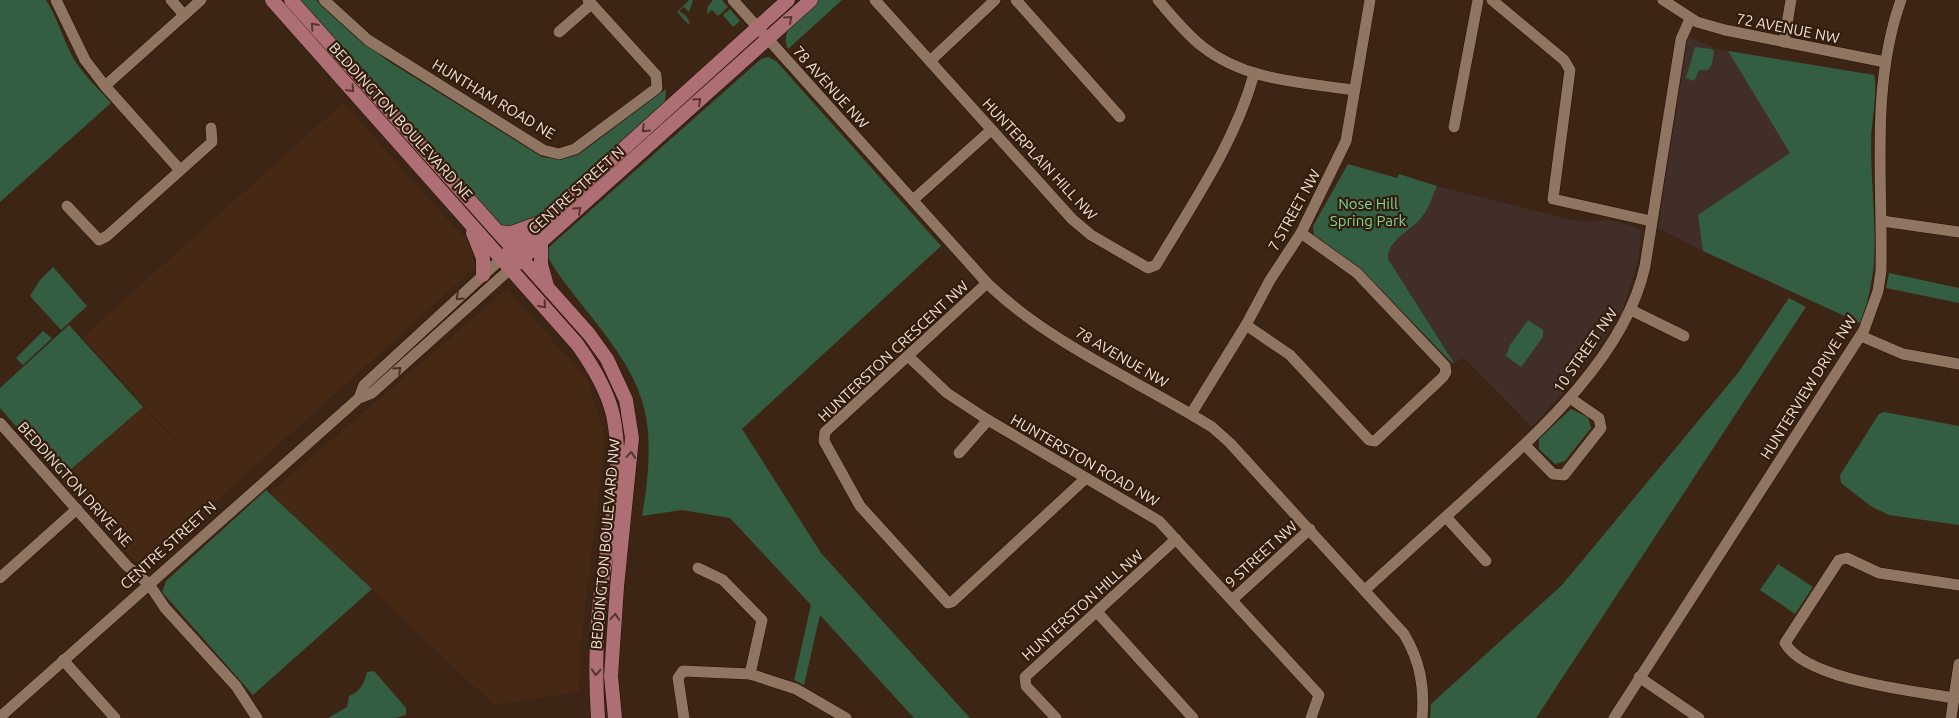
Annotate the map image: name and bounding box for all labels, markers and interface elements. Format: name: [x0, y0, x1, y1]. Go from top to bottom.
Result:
street label: 72 AVENUE NW: [1735, 10, 1841, 46]
one-way arrow: [783, 16, 792, 25]
one-way arrow: [311, 23, 320, 32]
street label: BEDDINGTON BOULEVARD NE: [326, 39, 476, 203]
street label: 78 AVENUE NW: [790, 42, 872, 132]
street label: HUNTHAM ROAD NE: [430, 56, 558, 142]
one-way arrow: [345, 83, 354, 92]
street label: HUNTERPLAIN HILL NW: [979, 95, 1101, 223]
one-way arrow: [693, 98, 702, 107]
one-way arrow: [641, 123, 650, 132]
street label: CENTRE STREET N: [525, 143, 627, 237]
street label: 7 STREET NW: [1265, 166, 1323, 254]
park label: Nose Hill Spring Park: [1330, 195, 1407, 229]
one-way arrow: [572, 207, 581, 216]
street label: HUNTERSTON CRESCENT NW: [815, 277, 972, 425]
one-way arrow: [456, 291, 465, 300]
one-way arrow: [537, 300, 546, 309]
street label: 10 STREET NW: [1550, 304, 1620, 395]
street label: HUNTERVIEW DRIVE NW: [1757, 312, 1859, 462]
street label: 78 AVENUE NW: [1072, 323, 1172, 391]
one-way arrow: [392, 366, 401, 375]
street label: HUNTERSTON ROAD NW: [1008, 411, 1162, 510]
street label: BEDDINGTON DRIVE NE: [15, 418, 135, 550]
street label: BEDDINGTON BOULEVARD NW: [587, 438, 623, 650]
one-way arrow: [625, 451, 636, 459]
street label: CENTRE STREET N: [117, 498, 219, 592]
street label: 9 STREET NW: [1222, 517, 1300, 591]
street label: HUNTERSTON HILL NW: [1018, 546, 1146, 664]
one-way arrow: [609, 613, 620, 621]
one-way arrow: [590, 668, 601, 676]

